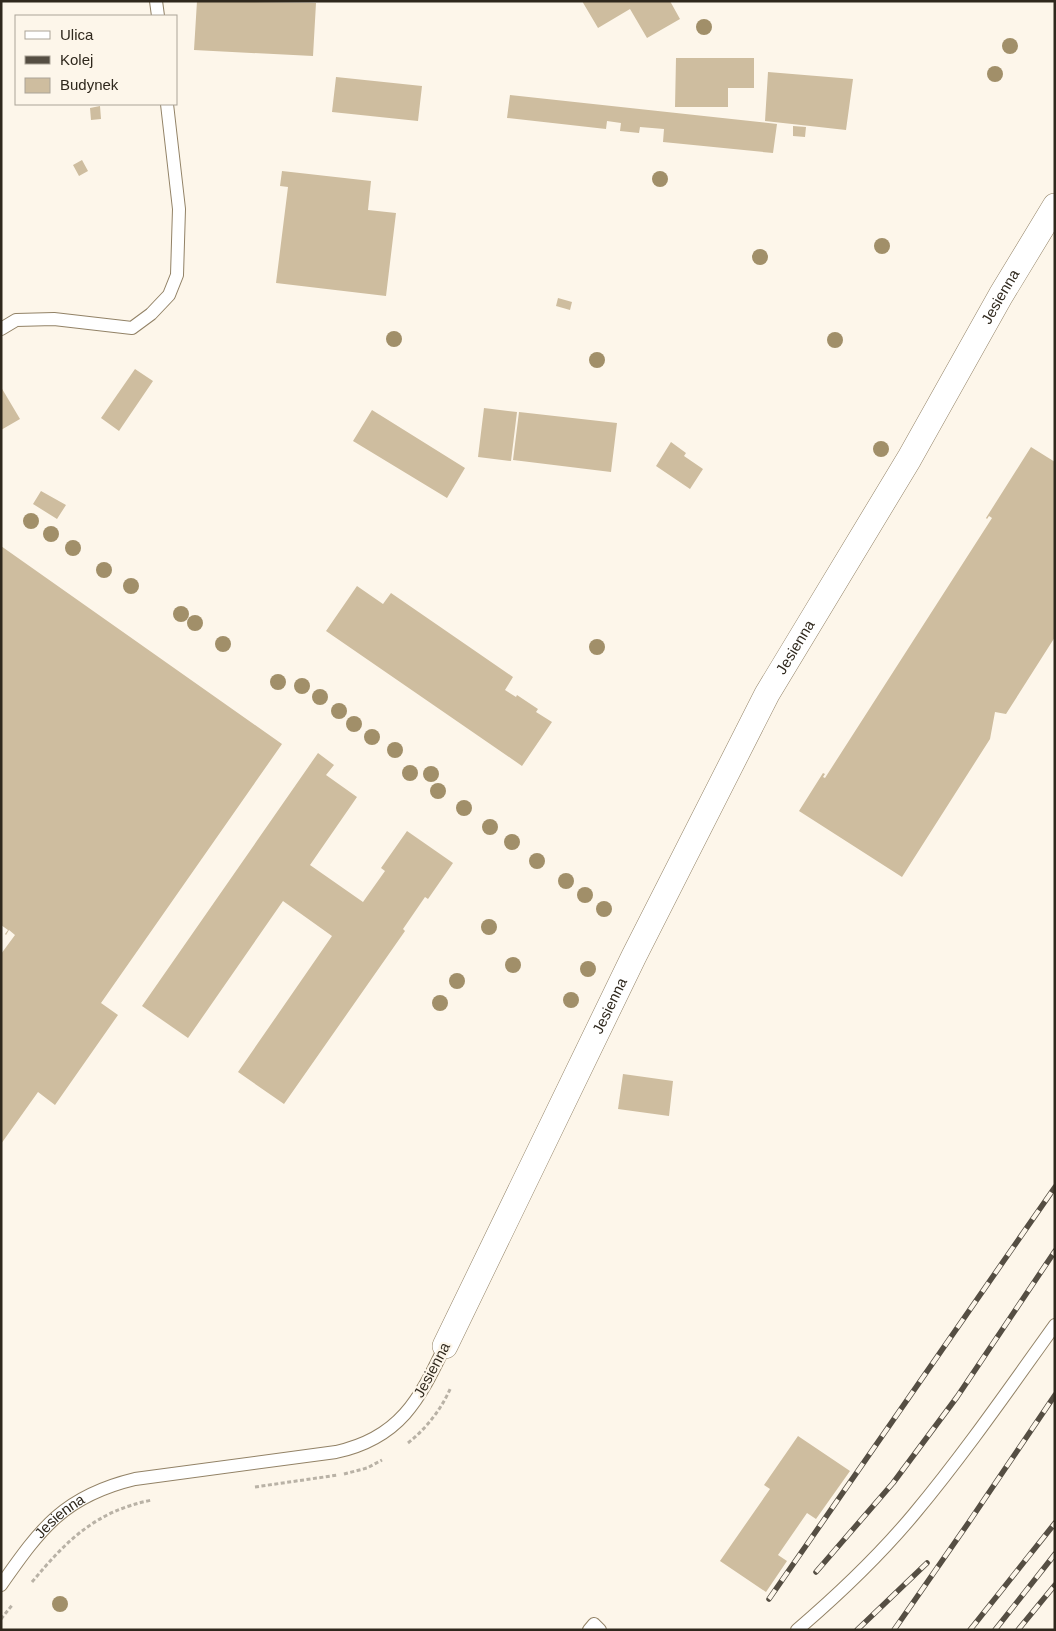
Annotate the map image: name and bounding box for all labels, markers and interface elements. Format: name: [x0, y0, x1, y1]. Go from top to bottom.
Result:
legend: [15, 15, 178, 105]
text: Ulica: [60, 26, 94, 43]
text: Kolej: [60, 51, 93, 68]
text: Budynek: [60, 76, 119, 93]
street label: Jesienna: [978, 266, 1023, 327]
street label: Jesienna: [772, 616, 818, 677]
street label: Jesienna: [589, 974, 630, 1036]
street label: Jesienna: [410, 1339, 453, 1400]
street label: Jesienna: [31, 1490, 88, 1541]

